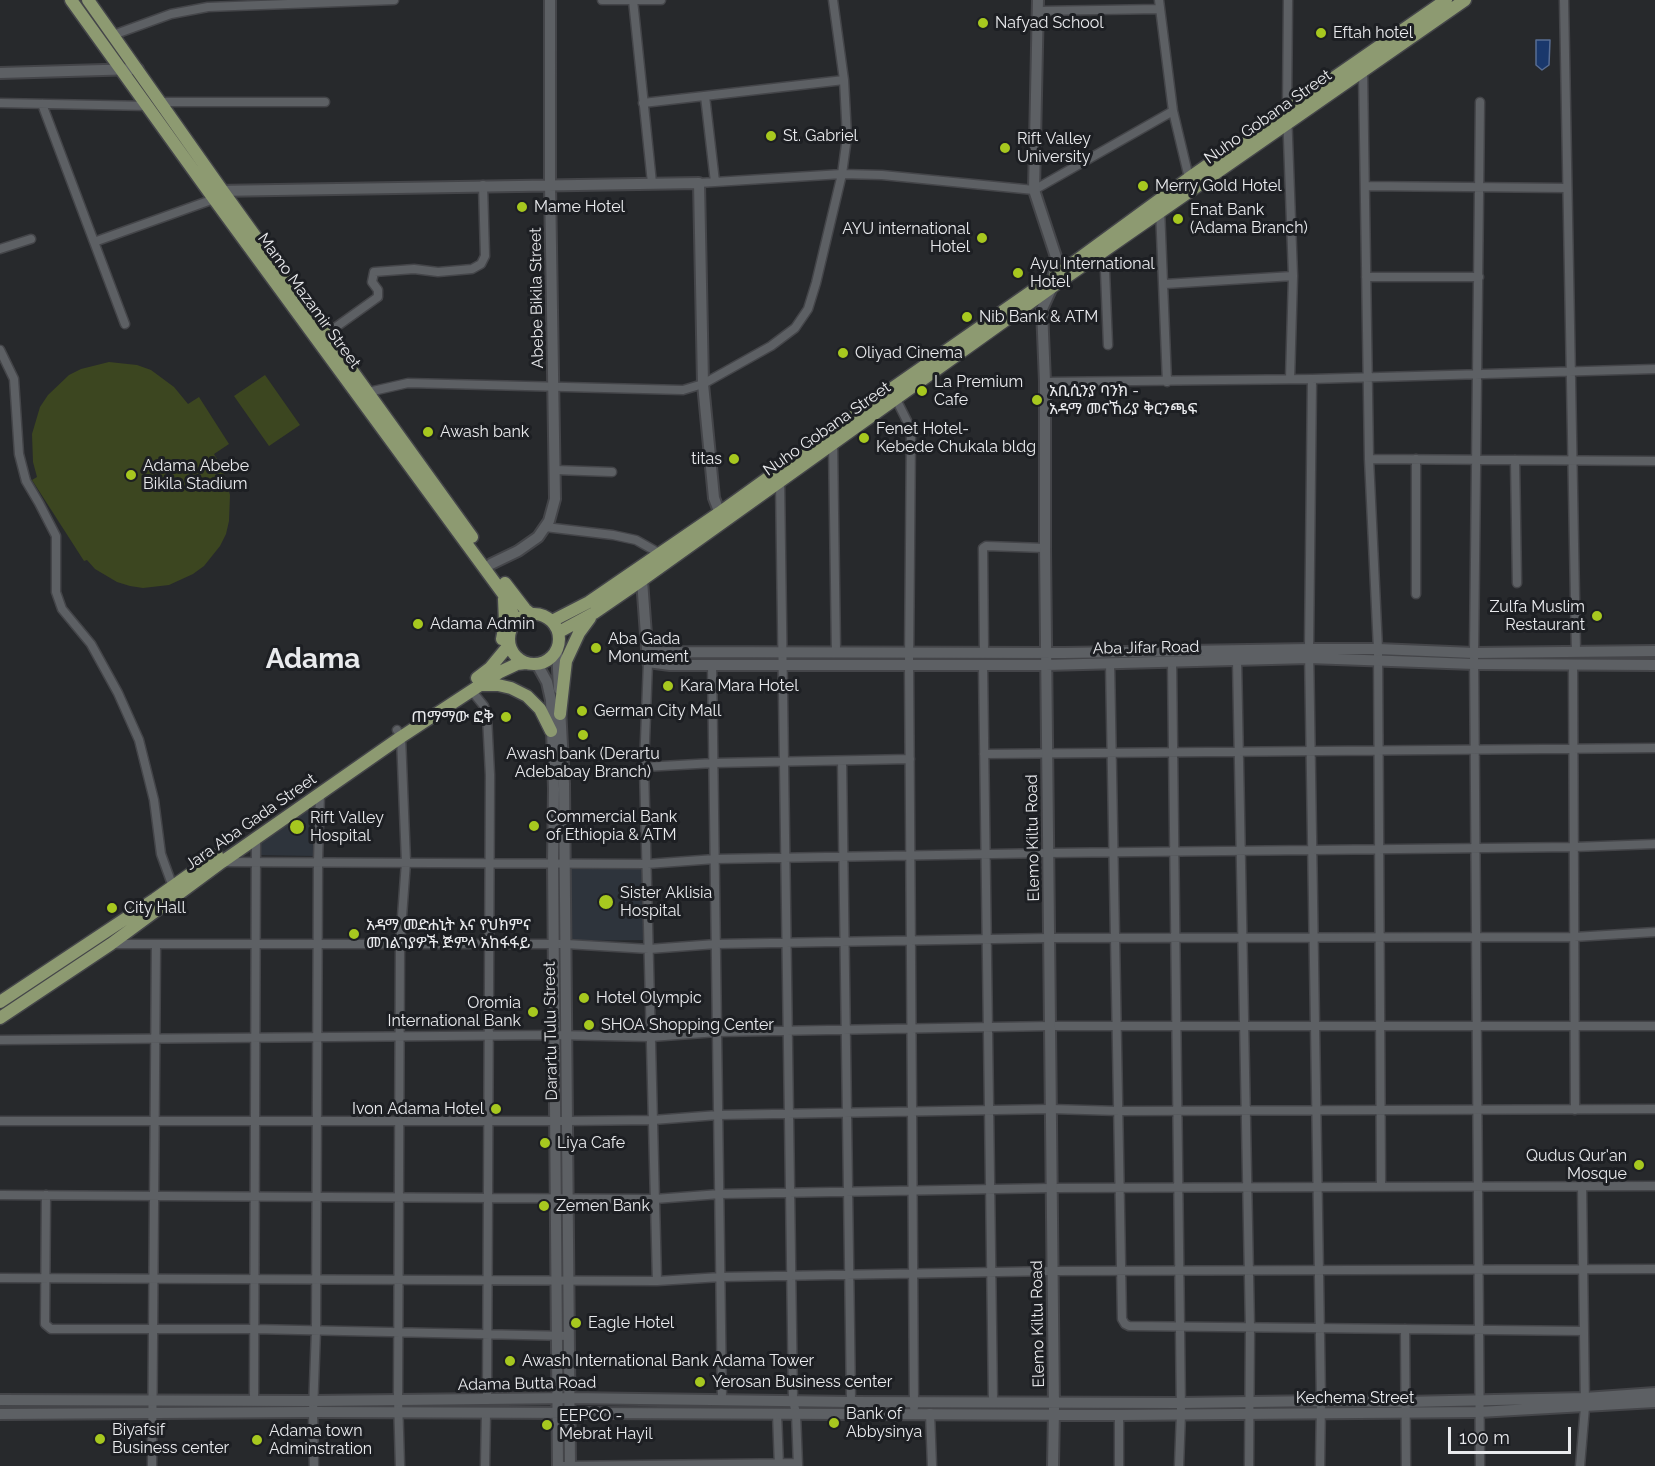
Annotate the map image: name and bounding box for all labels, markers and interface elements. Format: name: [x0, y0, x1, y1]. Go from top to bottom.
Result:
place label: Nafyad School: [995, 13, 1104, 33]
marker: Nafyad School: [976, 16, 990, 30]
place label: Eftah hotel: [1333, 23, 1413, 43]
marker: Eftah hotel: [1314, 26, 1328, 40]
street label: Nuho Gobana Street: [1201, 66, 1335, 168]
place label: St. Gabriel: [783, 126, 858, 146]
marker: St. Gabriel: [764, 129, 778, 143]
place label: Rift Valley University: [1017, 129, 1091, 167]
marker: Rift Valley University: [998, 141, 1012, 155]
place label: Merry Gold Hotel: [1155, 176, 1282, 196]
marker: Merry Gold Hotel: [1136, 179, 1150, 193]
place label: Mame Hotel: [534, 197, 625, 217]
marker: Mame Hotel: [515, 200, 529, 214]
place label: Enat Bank (Adama Branch): [1190, 200, 1308, 238]
marker: Enat Bank (Adama Branch): [1171, 212, 1185, 226]
place label: AYU international Hotel: [842, 219, 970, 257]
street label: Abebe Bikila Street: [526, 227, 548, 369]
street label: Mamo Mazamir Street: [253, 230, 365, 372]
marker: AYU international Hotel: [975, 231, 989, 245]
place label: Ayu International Hotel: [1030, 254, 1155, 292]
marker: Ayu International Hotel: [1011, 266, 1025, 280]
place label: Nib Bank & ATM: [979, 307, 1098, 327]
marker: Nib Bank & ATM: [960, 310, 974, 324]
place label: Oliyad Cinema: [855, 343, 963, 363]
marker: Oliyad Cinema: [836, 346, 850, 360]
place label: La Premium Cafe: [934, 372, 1023, 410]
street label: Nuho Gobana Street: [760, 378, 894, 480]
place label: አቢሲንያ ባንክ - አዳማ መናኸሪያ ቅርንጫፍ: [1049, 381, 1197, 419]
marker: La Premium Cafe: [915, 384, 929, 398]
marker: አቢሲንያ ባንክ - አዳማ መናኸሪያ ቅርንጫፍ: [1030, 393, 1044, 407]
place label: Fenet Hotel- Kebede Chukala bldg: [876, 419, 1036, 457]
place label: Awash bank: [440, 422, 529, 442]
marker: Awash bank: [421, 425, 435, 439]
marker: Fenet Hotel- Kebede Chukala bldg: [857, 431, 871, 445]
place label: titas: [691, 449, 722, 469]
marker: titas: [727, 452, 741, 466]
place label: Adama Abebe Bikila Stadium: [143, 456, 249, 494]
marker: Adama Abebe Bikila Stadium: [124, 468, 138, 482]
place label: Zulfa Muslim Restaurant: [1489, 597, 1585, 635]
marker: Zulfa Muslim Restaurant: [1590, 609, 1604, 623]
place label: Adama Admin: [430, 614, 535, 634]
marker: Adama Admin: [411, 617, 425, 631]
place label: Aba Gada Monument: [608, 629, 689, 667]
street label: Aba Jifar Road: [1092, 637, 1200, 659]
marker: Aba Gada Monument: [589, 641, 603, 655]
district label: Adama: [266, 643, 360, 677]
place label: Kara Mara Hotel: [680, 676, 798, 696]
marker: Kara Mara Hotel: [661, 679, 675, 693]
place label: German City Mall: [594, 701, 721, 721]
marker: German City Mall: [575, 704, 589, 718]
place label: ጠማማው ፎቅ: [411, 707, 494, 727]
marker: ጠማማው ፎቅ: [499, 710, 513, 724]
marker: Awash bank (Derartu Adebabay Branch): [576, 728, 590, 742]
place label: Awash bank (Derartu Adebabay Branch): [506, 744, 660, 782]
street label: Jara Aba Gada Street: [182, 770, 320, 874]
street label: Elemo Kiltu Road: [1022, 774, 1044, 902]
place label: Commercial Bank of Ethiopia & ATM: [546, 807, 677, 845]
place label: Rift Valley Hospital: [310, 808, 384, 846]
marker: Rift Valley Hospital: [288, 818, 306, 836]
marker: Commercial Bank of Ethiopia & ATM: [527, 819, 541, 833]
place label: Sister Aklisia Hospital: [620, 883, 712, 921]
marker: Sister Aklisia Hospital: [597, 893, 615, 911]
place label: City Hall: [124, 898, 186, 918]
marker: City Hall: [105, 901, 119, 915]
place label: አዳማ መድሐኒት እና የህክምና መገልገያዎች ጅምላ አከፋፋይ: [366, 915, 531, 953]
marker: አዳማ መድሐኒት እና የህክምና መገልገያዎች ጅምላ አከፋፋይ: [347, 927, 361, 941]
street label: Darartu Tulu Street: [540, 961, 562, 1101]
place label: Hotel Olympic: [596, 988, 702, 1008]
marker: Hotel Olympic: [577, 991, 591, 1005]
place label: Oromia International Bank: [388, 993, 521, 1031]
marker: Oromia International Bank: [526, 1005, 540, 1019]
place label: SHOA Shopping Center: [601, 1015, 774, 1035]
marker: SHOA Shopping Center: [582, 1018, 596, 1032]
place label: Ivon Adama Hotel: [352, 1099, 484, 1119]
marker: Ivon Adama Hotel: [489, 1102, 503, 1116]
place label: Liya Cafe: [557, 1133, 625, 1153]
marker: Liya Cafe: [538, 1136, 552, 1150]
place label: Qudus Qur'an Mosque: [1526, 1146, 1627, 1184]
marker: Qudus Qur'an Mosque: [1632, 1158, 1646, 1172]
place label: Zemen Bank: [556, 1196, 650, 1216]
marker: Zemen Bank: [537, 1199, 551, 1213]
street label: Elemo Kiltu Road: [1027, 1260, 1049, 1388]
place label: Eagle Hotel: [588, 1313, 674, 1333]
marker: Eagle Hotel: [569, 1316, 583, 1330]
place label: Awash International Bank Adama Tower: [522, 1351, 814, 1371]
marker: Awash International Bank Adama Tower: [503, 1354, 517, 1368]
place label: Yerosan Business center: [712, 1372, 892, 1392]
street label: Adama Butta Road: [457, 1373, 597, 1395]
marker: Yerosan Business center: [693, 1375, 707, 1389]
street label: Kechema Street: [1296, 1388, 1414, 1408]
place label: Bank of Abbysinya: [846, 1404, 922, 1442]
place label: EEPCO - Mebrat Hayil: [559, 1406, 653, 1444]
scale bar: [1451, 1415, 1574, 1453]
marker: Bank of Abbysinya: [827, 1416, 841, 1430]
marker: EEPCO - Mebrat Hayil: [540, 1418, 554, 1432]
place label: Biyafsif Business center: [112, 1420, 229, 1458]
place label: Adama town Adminstration: [269, 1421, 372, 1459]
text: 100 m: [1459, 1427, 1510, 1448]
marker: Biyafsif Business center: [93, 1432, 107, 1446]
marker: Adama town Adminstration: [250, 1433, 264, 1447]

